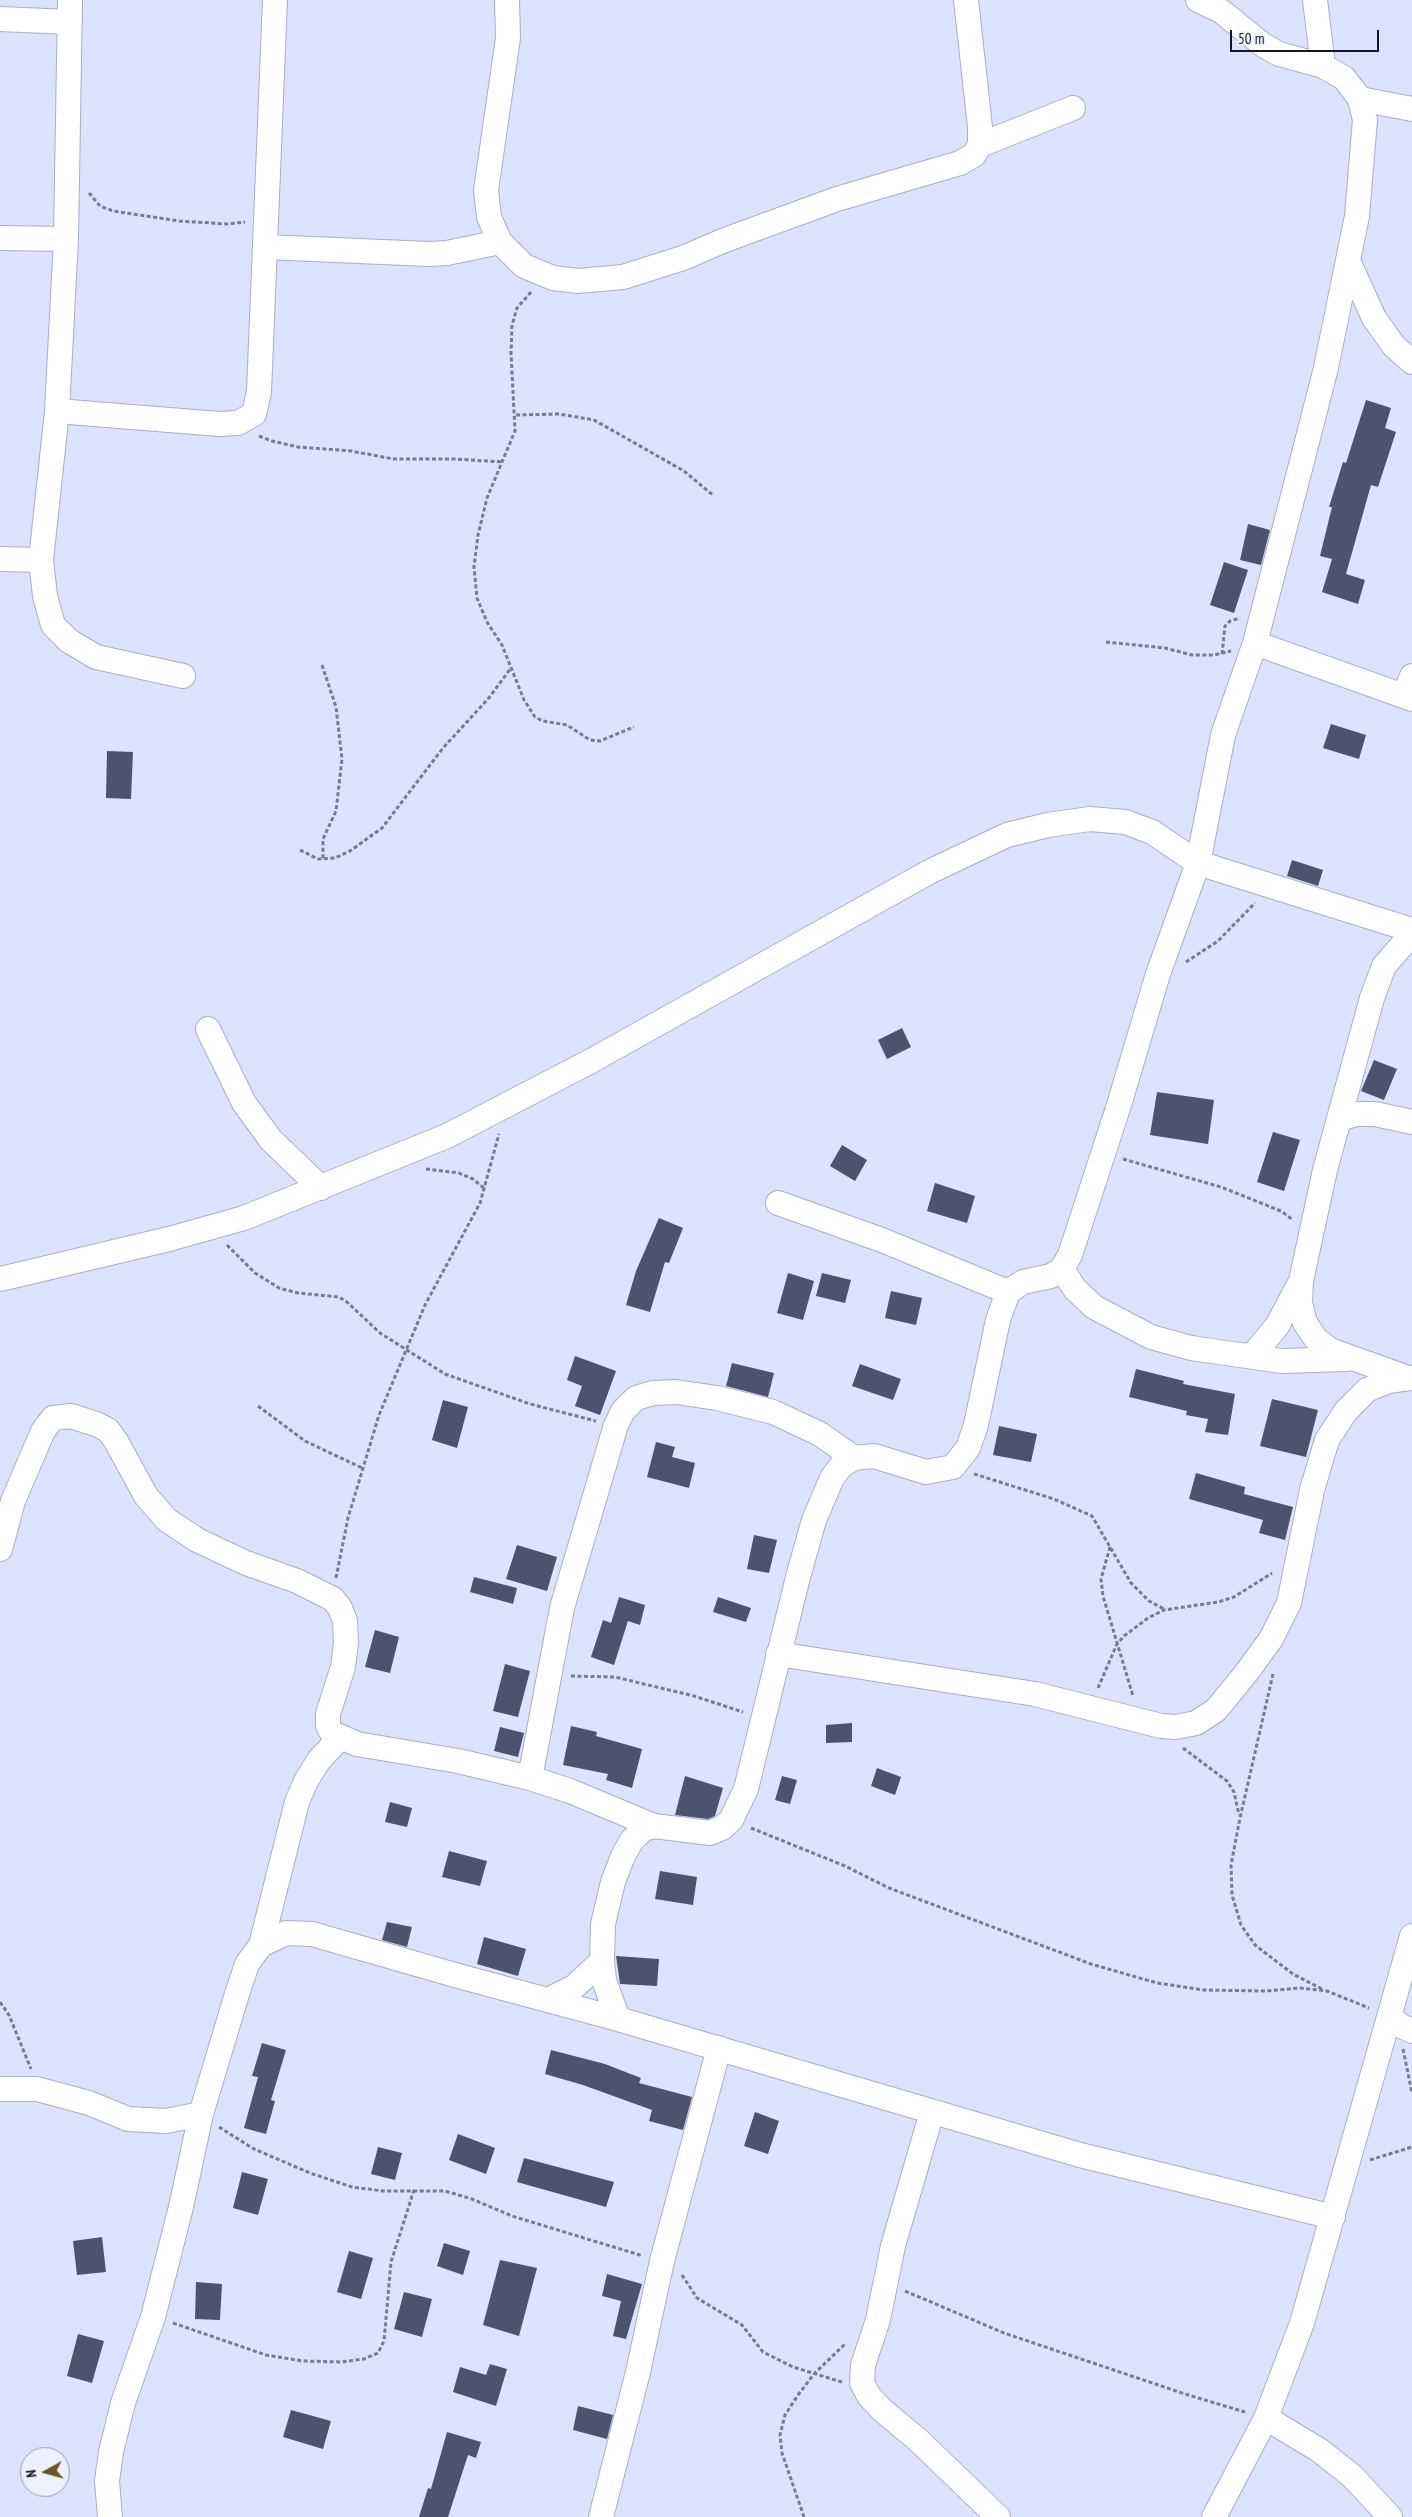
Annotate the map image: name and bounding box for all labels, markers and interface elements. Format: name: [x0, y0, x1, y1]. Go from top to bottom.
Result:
scale bar: [1232, 20, 1381, 52]
text: 50 m: [1238, 29, 1264, 48]
north arrow: [20, 2447, 70, 2497]
text: N: [22, 2469, 40, 2479]

